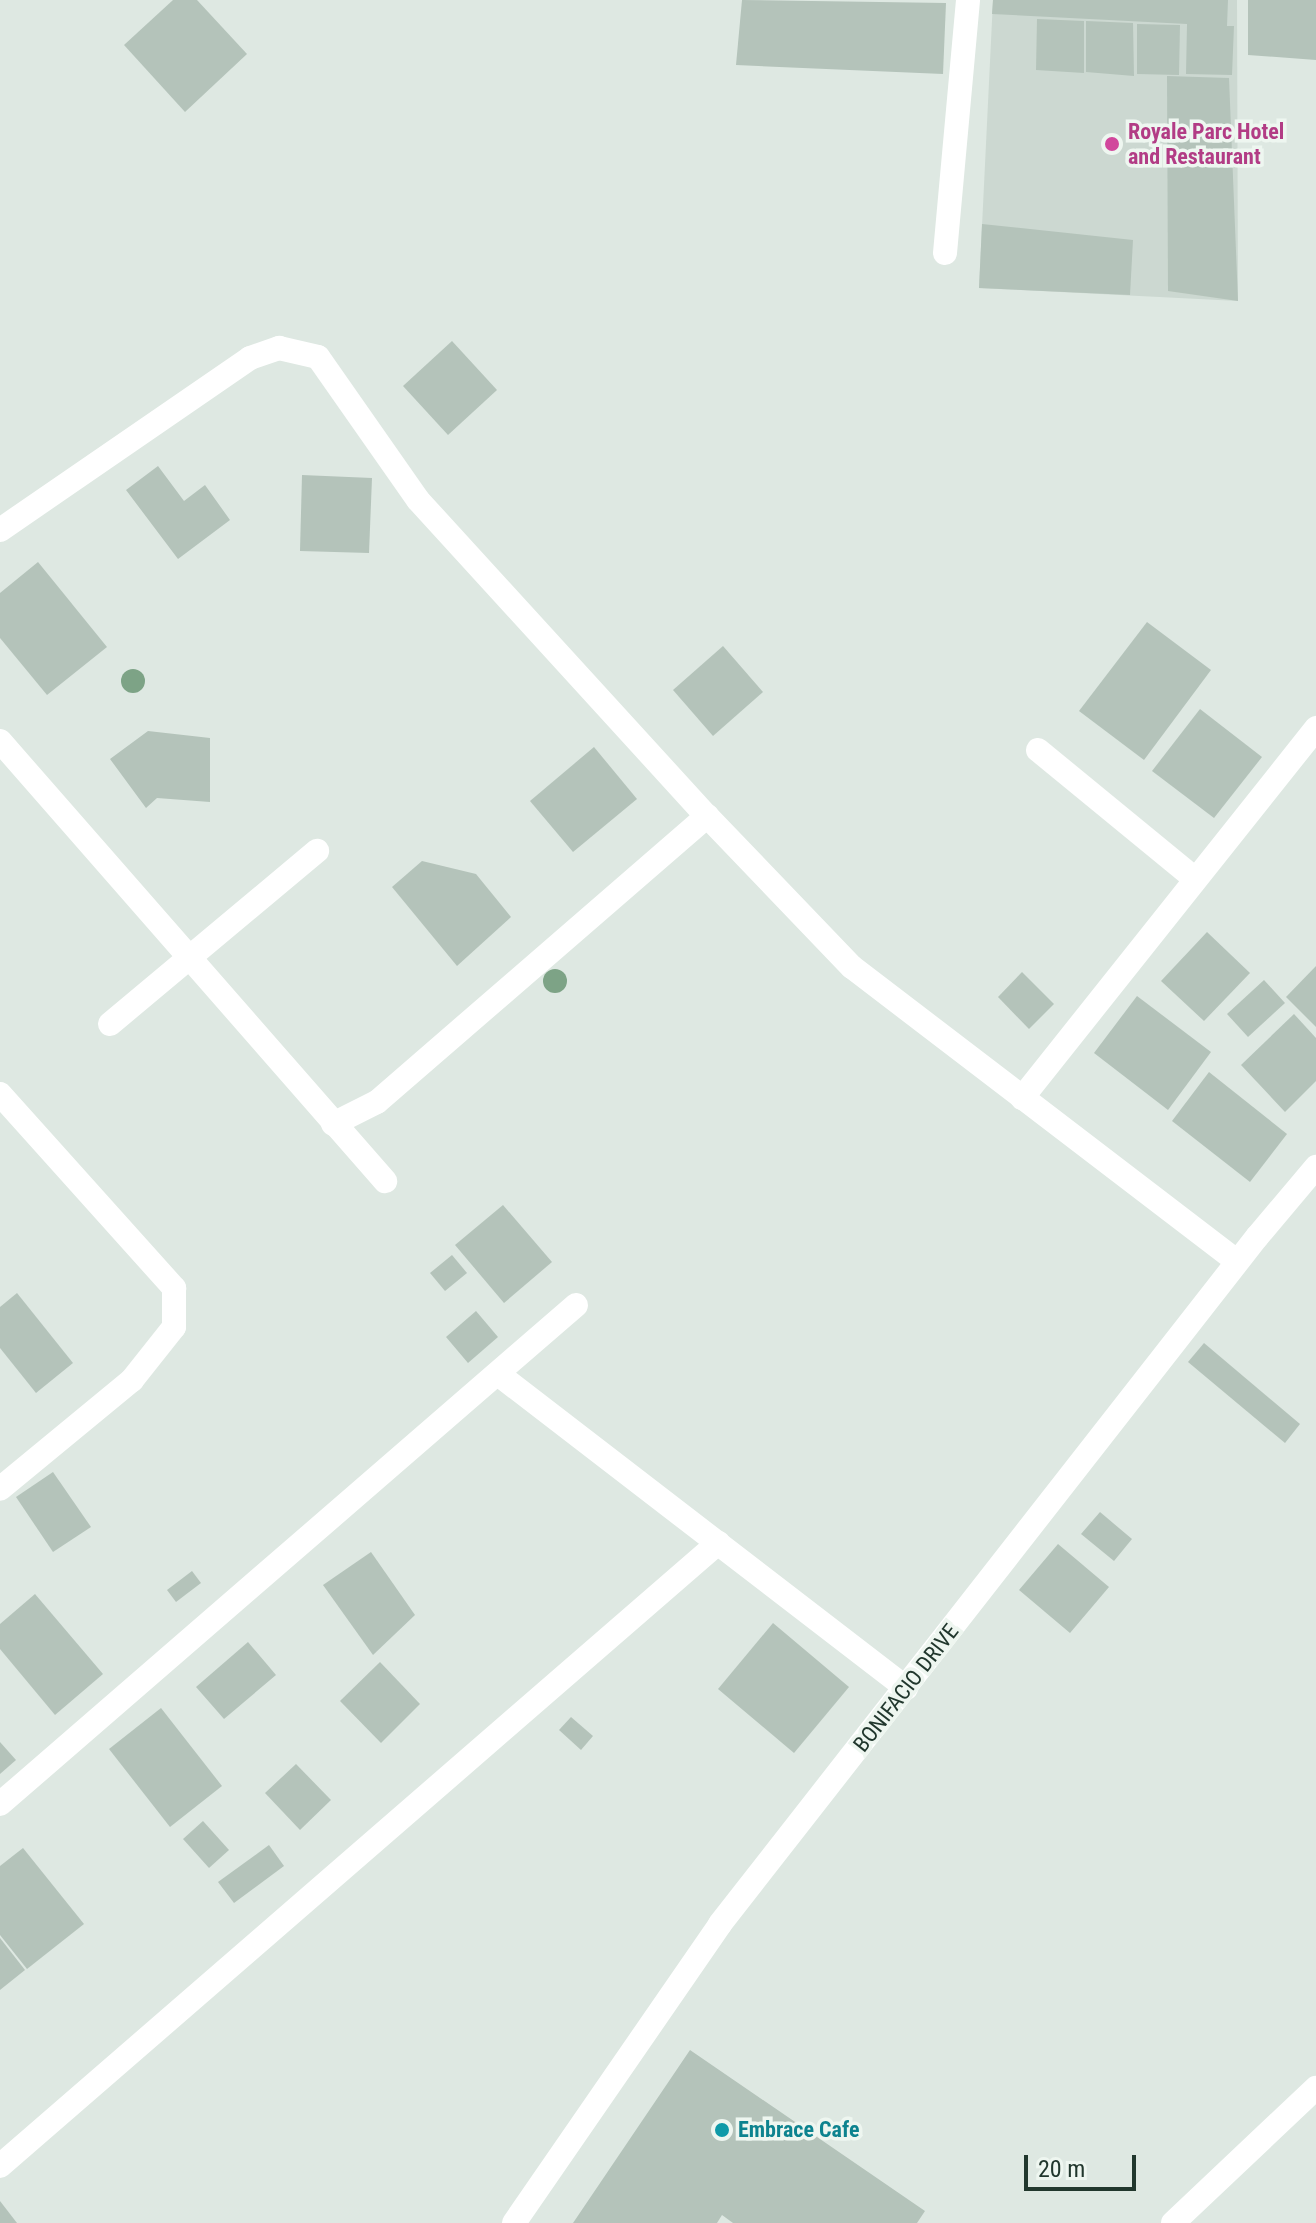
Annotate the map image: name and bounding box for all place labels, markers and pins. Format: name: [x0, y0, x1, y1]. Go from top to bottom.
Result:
place label: Royale Parc Hotel and Restaurant: [1128, 118, 1284, 170]
marker: Royale Parc Hotel and Restaurant: [1103, 135, 1121, 153]
place label: Embrace Cafe: [738, 2117, 859, 2143]
marker: Embrace Cafe: [713, 2121, 731, 2139]

